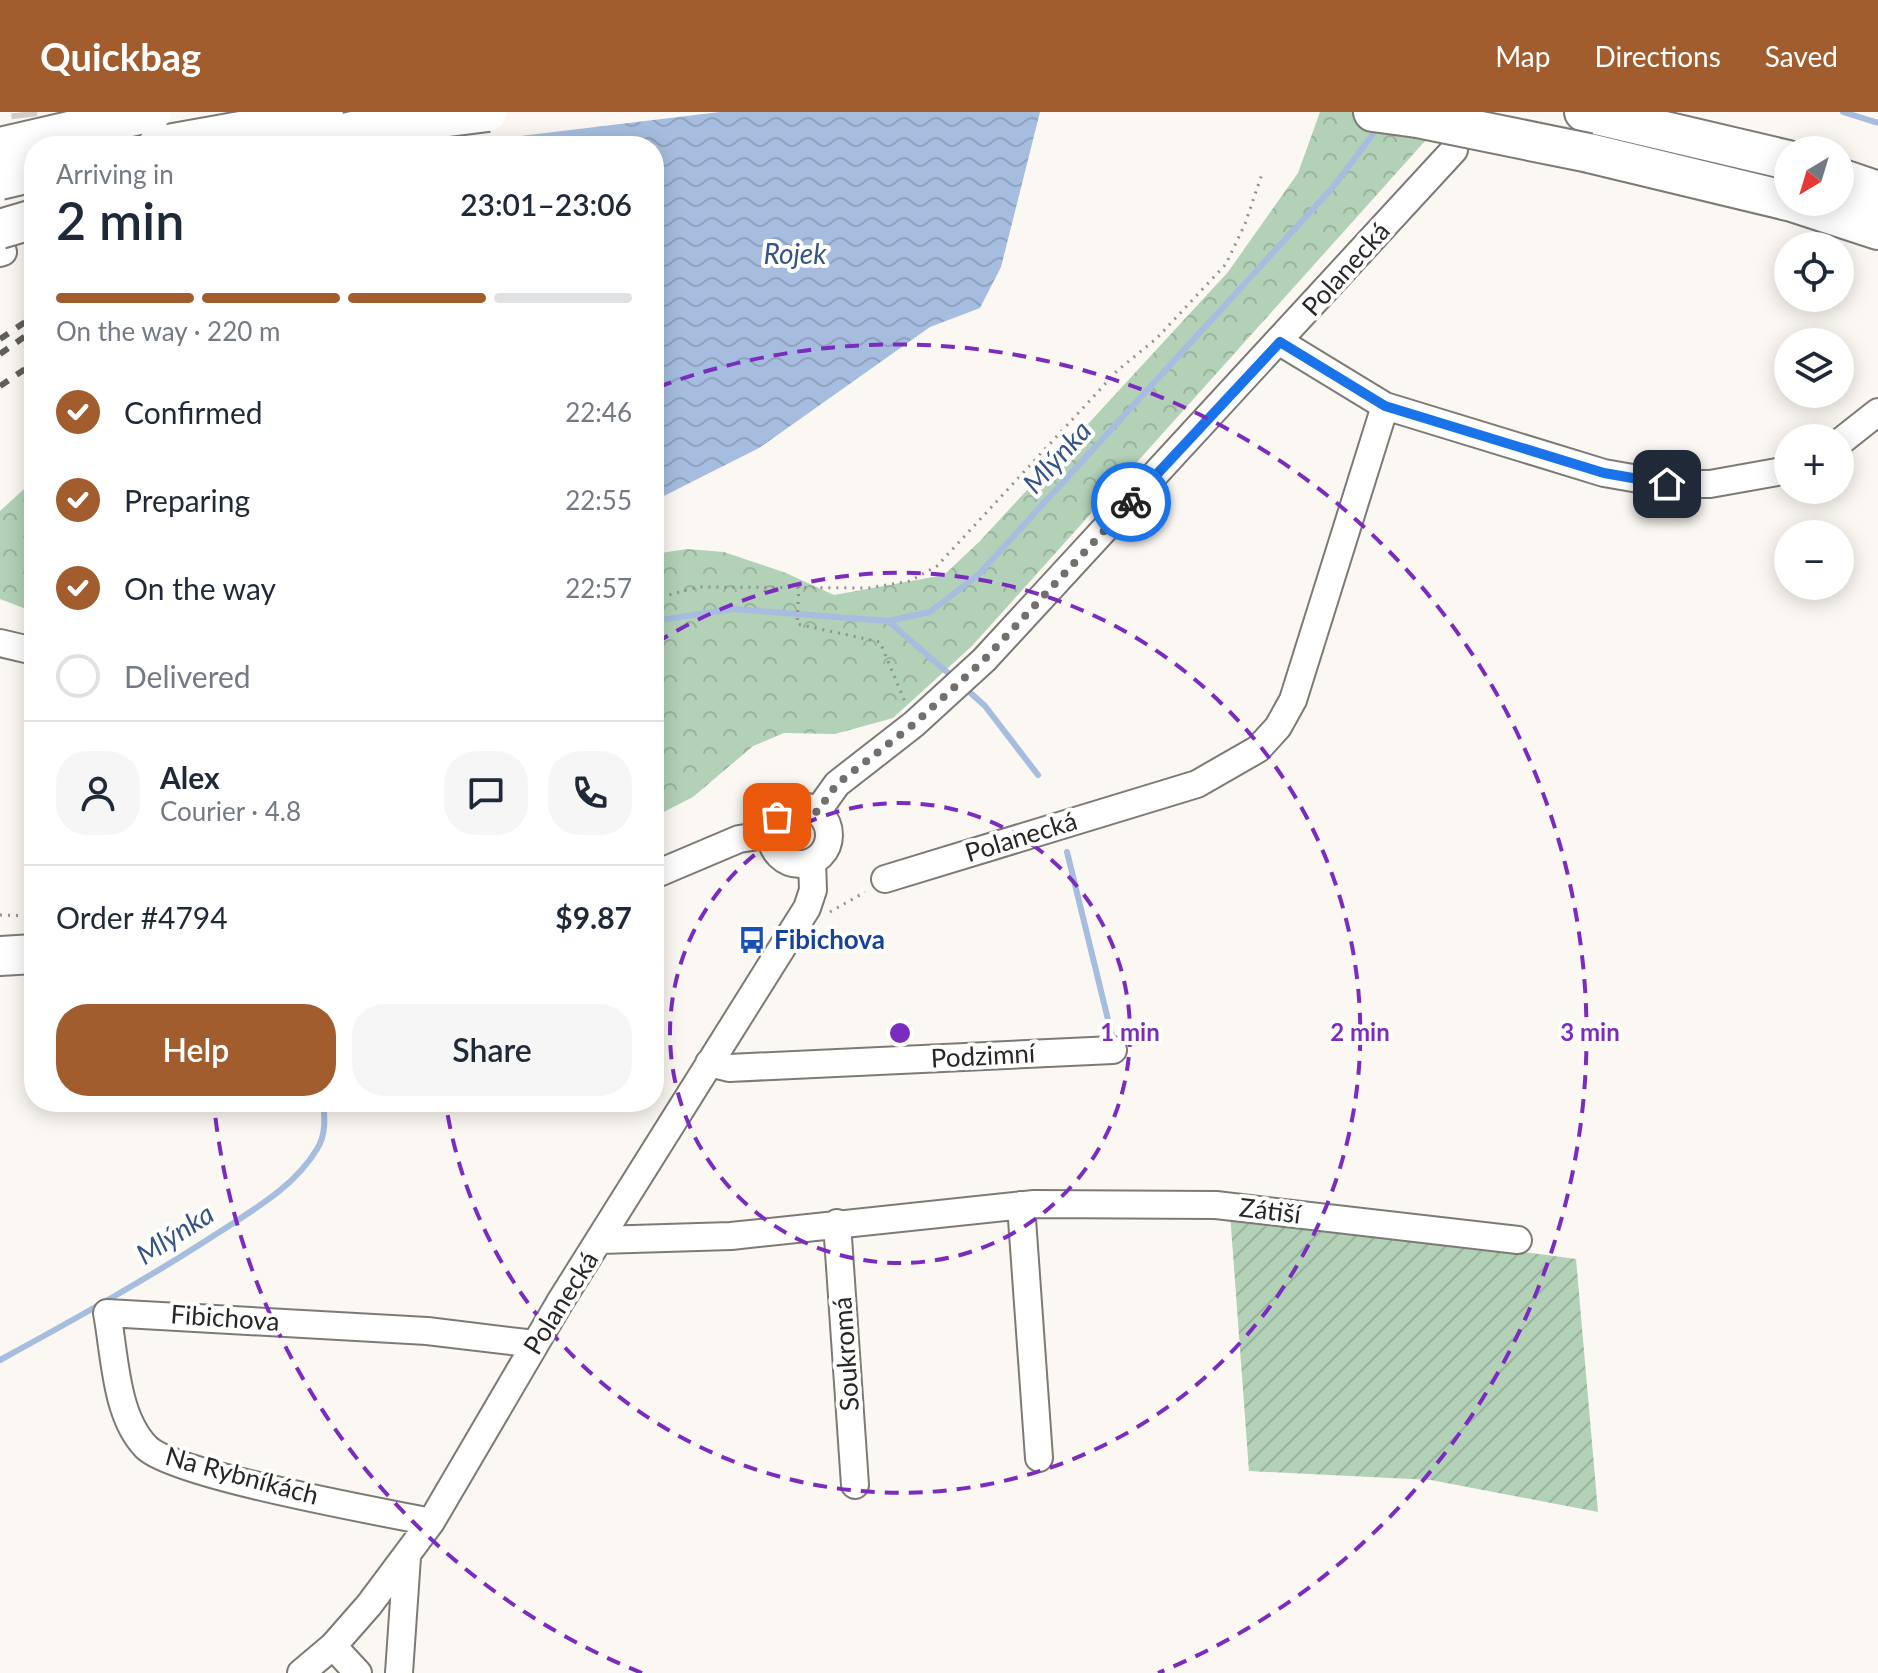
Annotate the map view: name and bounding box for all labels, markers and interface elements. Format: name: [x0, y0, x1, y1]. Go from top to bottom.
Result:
text: Quickbag: [40, 33, 201, 79]
text: Map: [1495, 39, 1550, 73]
text: Directions: [1594, 39, 1721, 73]
text: Saved: [1765, 39, 1838, 73]
north arrow: [1774, 136, 1854, 216]
map controls: [1774, 136, 1854, 600]
text: Arriving in: [56, 158, 174, 190]
text: 23:01–23:06: [460, 186, 632, 222]
text: 2 min: [56, 189, 184, 251]
street label: Polanecká: [1295, 215, 1396, 322]
button: locate: [1774, 232, 1854, 312]
water label: Rojek: [763, 236, 827, 270]
text: On the way · 220 m: [56, 315, 280, 347]
button: layers: [1774, 328, 1854, 408]
icon: check: [56, 390, 100, 434]
text: Confirmed: [124, 394, 263, 430]
text: 22:46: [565, 396, 632, 428]
water label: Mlýnka: [1015, 413, 1097, 499]
button: +: [1774, 424, 1854, 504]
pin: [1633, 450, 1701, 518]
courier: [1091, 462, 1171, 542]
icon: home: [1645, 462, 1689, 506]
icon: check: [56, 478, 100, 522]
icon: bike: [1109, 480, 1153, 524]
text: Preparing: [124, 482, 250, 518]
text: 22:55: [565, 484, 632, 516]
button: −: [1774, 520, 1854, 600]
icon: check: [56, 566, 100, 610]
text: On the way: [124, 570, 276, 606]
text: 22:57: [565, 572, 632, 604]
text: Delivered: [124, 658, 251, 694]
button: person: [56, 751, 140, 835]
button: chat: [444, 751, 528, 835]
button: phone: [548, 751, 632, 835]
text: Alex: [160, 759, 220, 795]
pin: [743, 783, 811, 851]
text: Courier · 4.8: [160, 795, 301, 827]
icon: bag: [755, 795, 799, 839]
street label: Polanecká: [961, 804, 1081, 868]
text: Order #4794: [56, 899, 228, 935]
text: $9.87: [555, 899, 632, 935]
place label: Fibichova: [774, 923, 885, 955]
bus stop icon: Fibichova: [737, 925, 767, 955]
button: Help: [56, 1004, 336, 1096]
button: Share: [352, 1004, 632, 1096]
text: 1 min: [1100, 1017, 1160, 1046]
text: 2 min: [1330, 1017, 1390, 1046]
text: 3 min: [1560, 1017, 1620, 1046]
centre of rings: [886, 1019, 914, 1047]
street label: Podzimní: [930, 1036, 1037, 1074]
street label: Zátiší: [1237, 1190, 1304, 1230]
water label: Mlýnka: [129, 1196, 220, 1271]
street label: Polanecká: [516, 1245, 604, 1360]
street label: Soukromá: [825, 1296, 865, 1412]
street label: Fibichova: [170, 1297, 281, 1337]
street label: Na Rybníkách: [162, 1439, 322, 1511]

